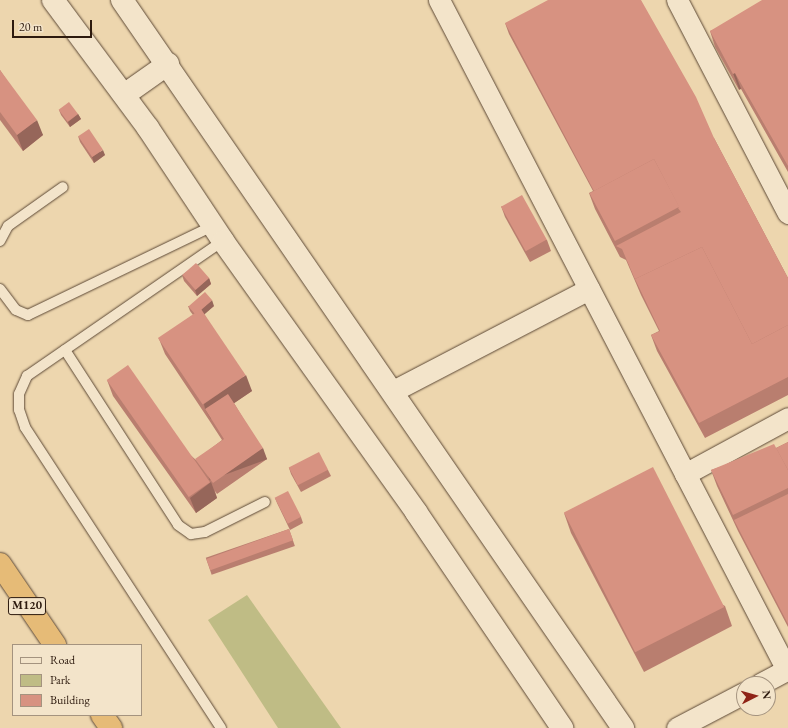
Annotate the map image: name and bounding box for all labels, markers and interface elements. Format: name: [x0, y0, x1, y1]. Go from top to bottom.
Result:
scale bar: [14, 12, 94, 38]
text: 20 m: [19, 19, 42, 35]
road number: M120: [7, 596, 47, 616]
legend: [12, 644, 142, 716]
text: Road: [50, 652, 75, 668]
text: Park: [50, 672, 70, 688]
north arrow: [736, 676, 776, 716]
text: N: [760, 690, 774, 700]
text: Building: [50, 692, 90, 708]

